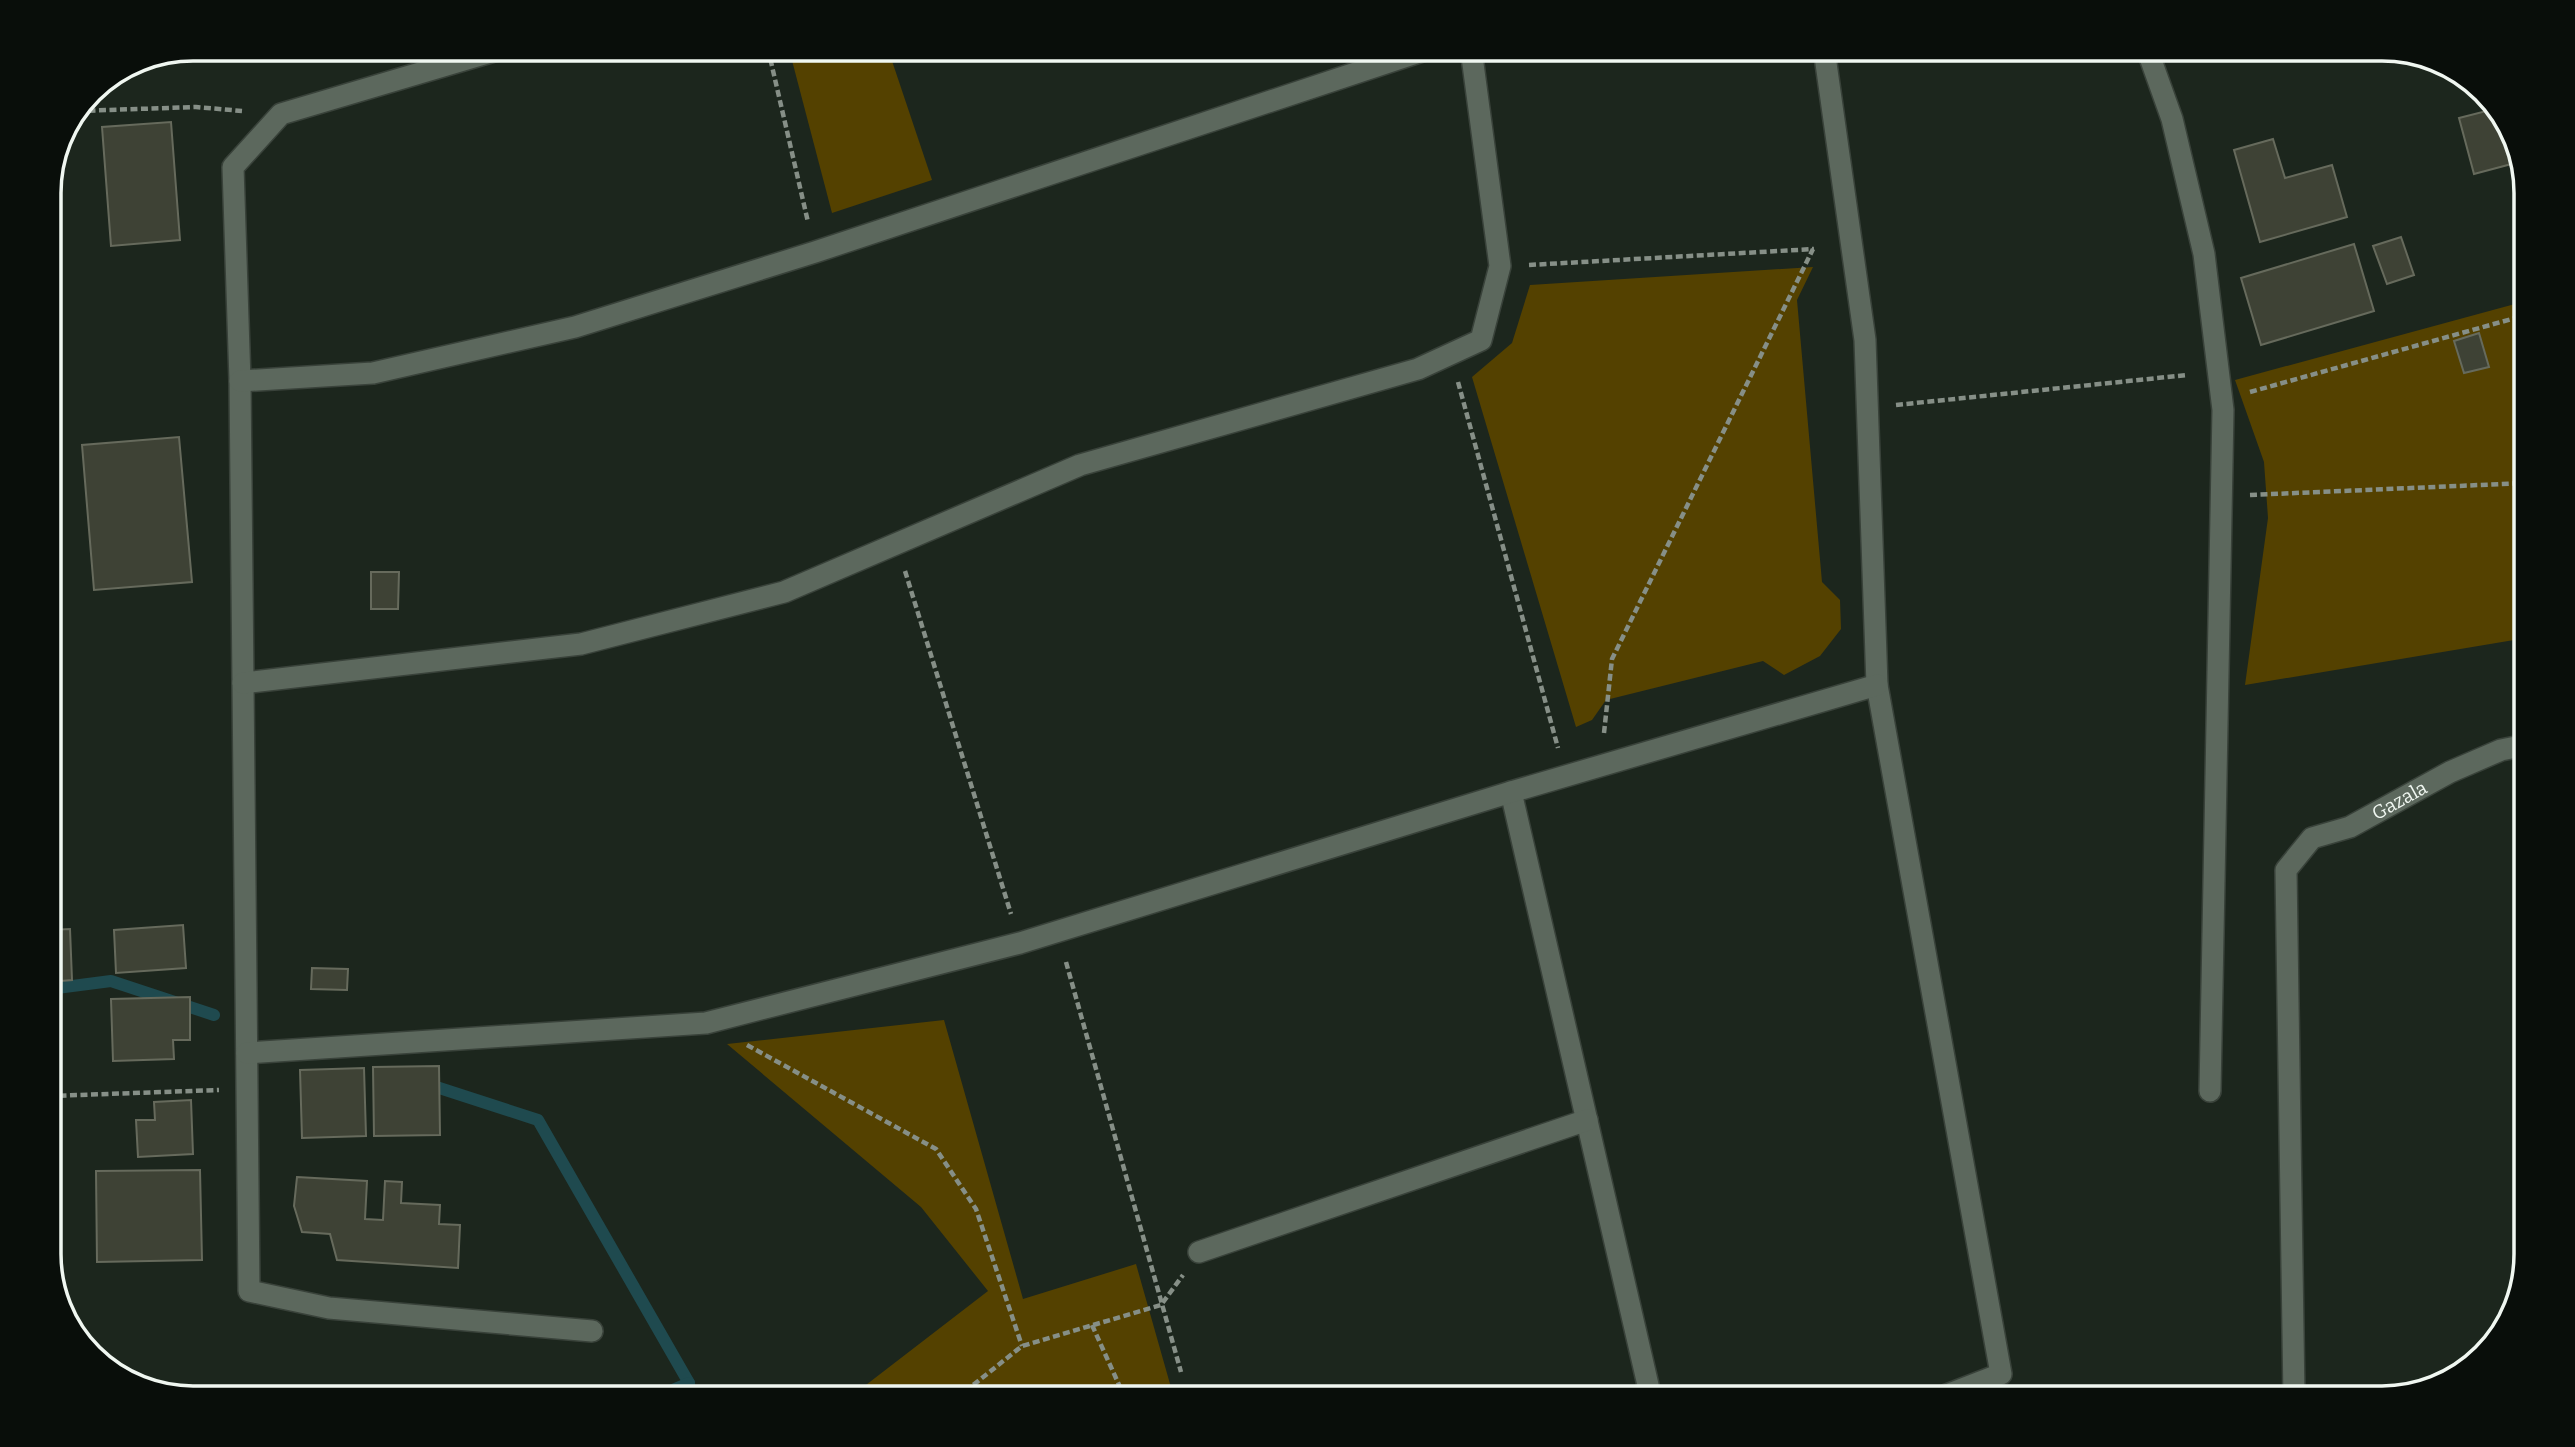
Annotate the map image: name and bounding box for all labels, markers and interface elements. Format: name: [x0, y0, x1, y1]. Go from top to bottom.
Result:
street label: Gazala: [2368, 775, 2431, 824]

